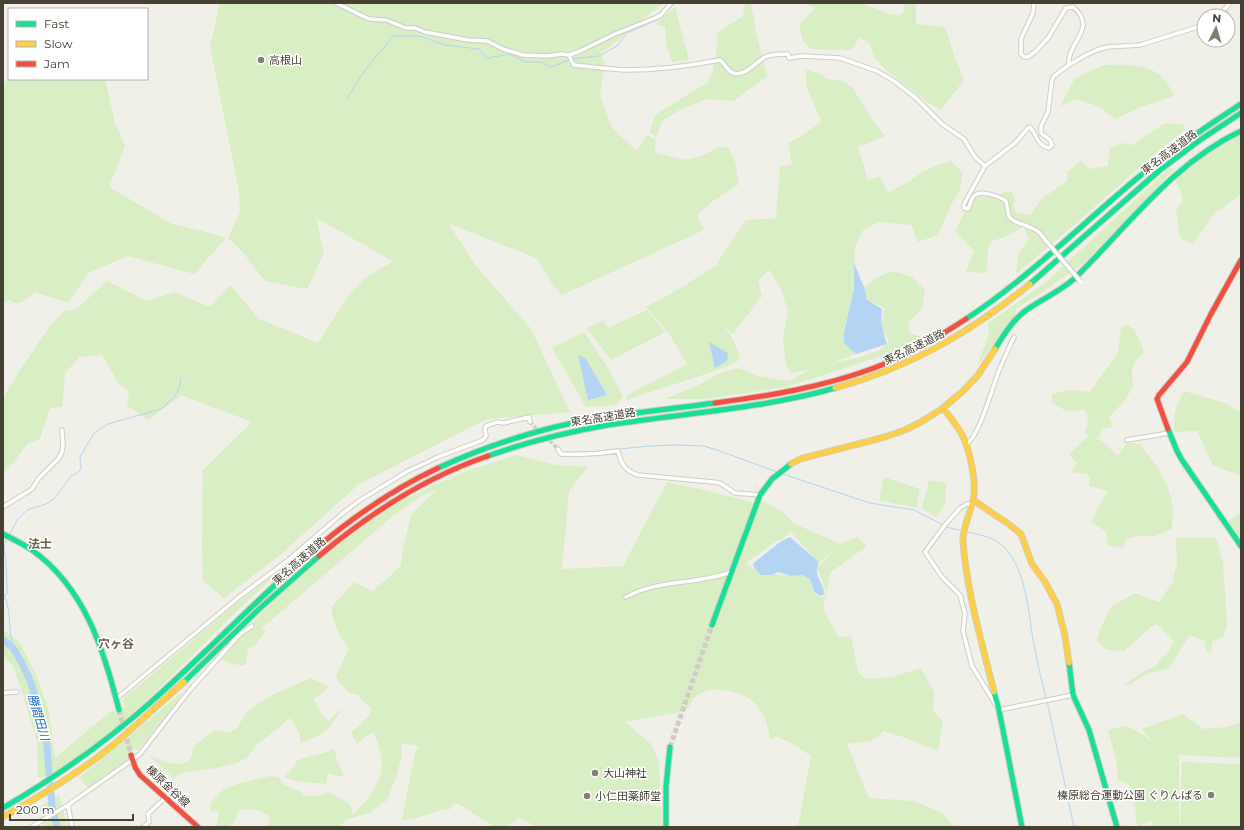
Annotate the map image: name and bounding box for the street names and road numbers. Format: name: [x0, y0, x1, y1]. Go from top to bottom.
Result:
street label: 東名高速道路: [1138, 127, 1200, 177]
street label: 東名高速道路: [881, 326, 947, 368]
street label: 東名高速道路: [569, 405, 637, 429]
street label: 東名高速道路: [270, 534, 328, 588]
street label: 榛原金谷線: [143, 762, 193, 810]

